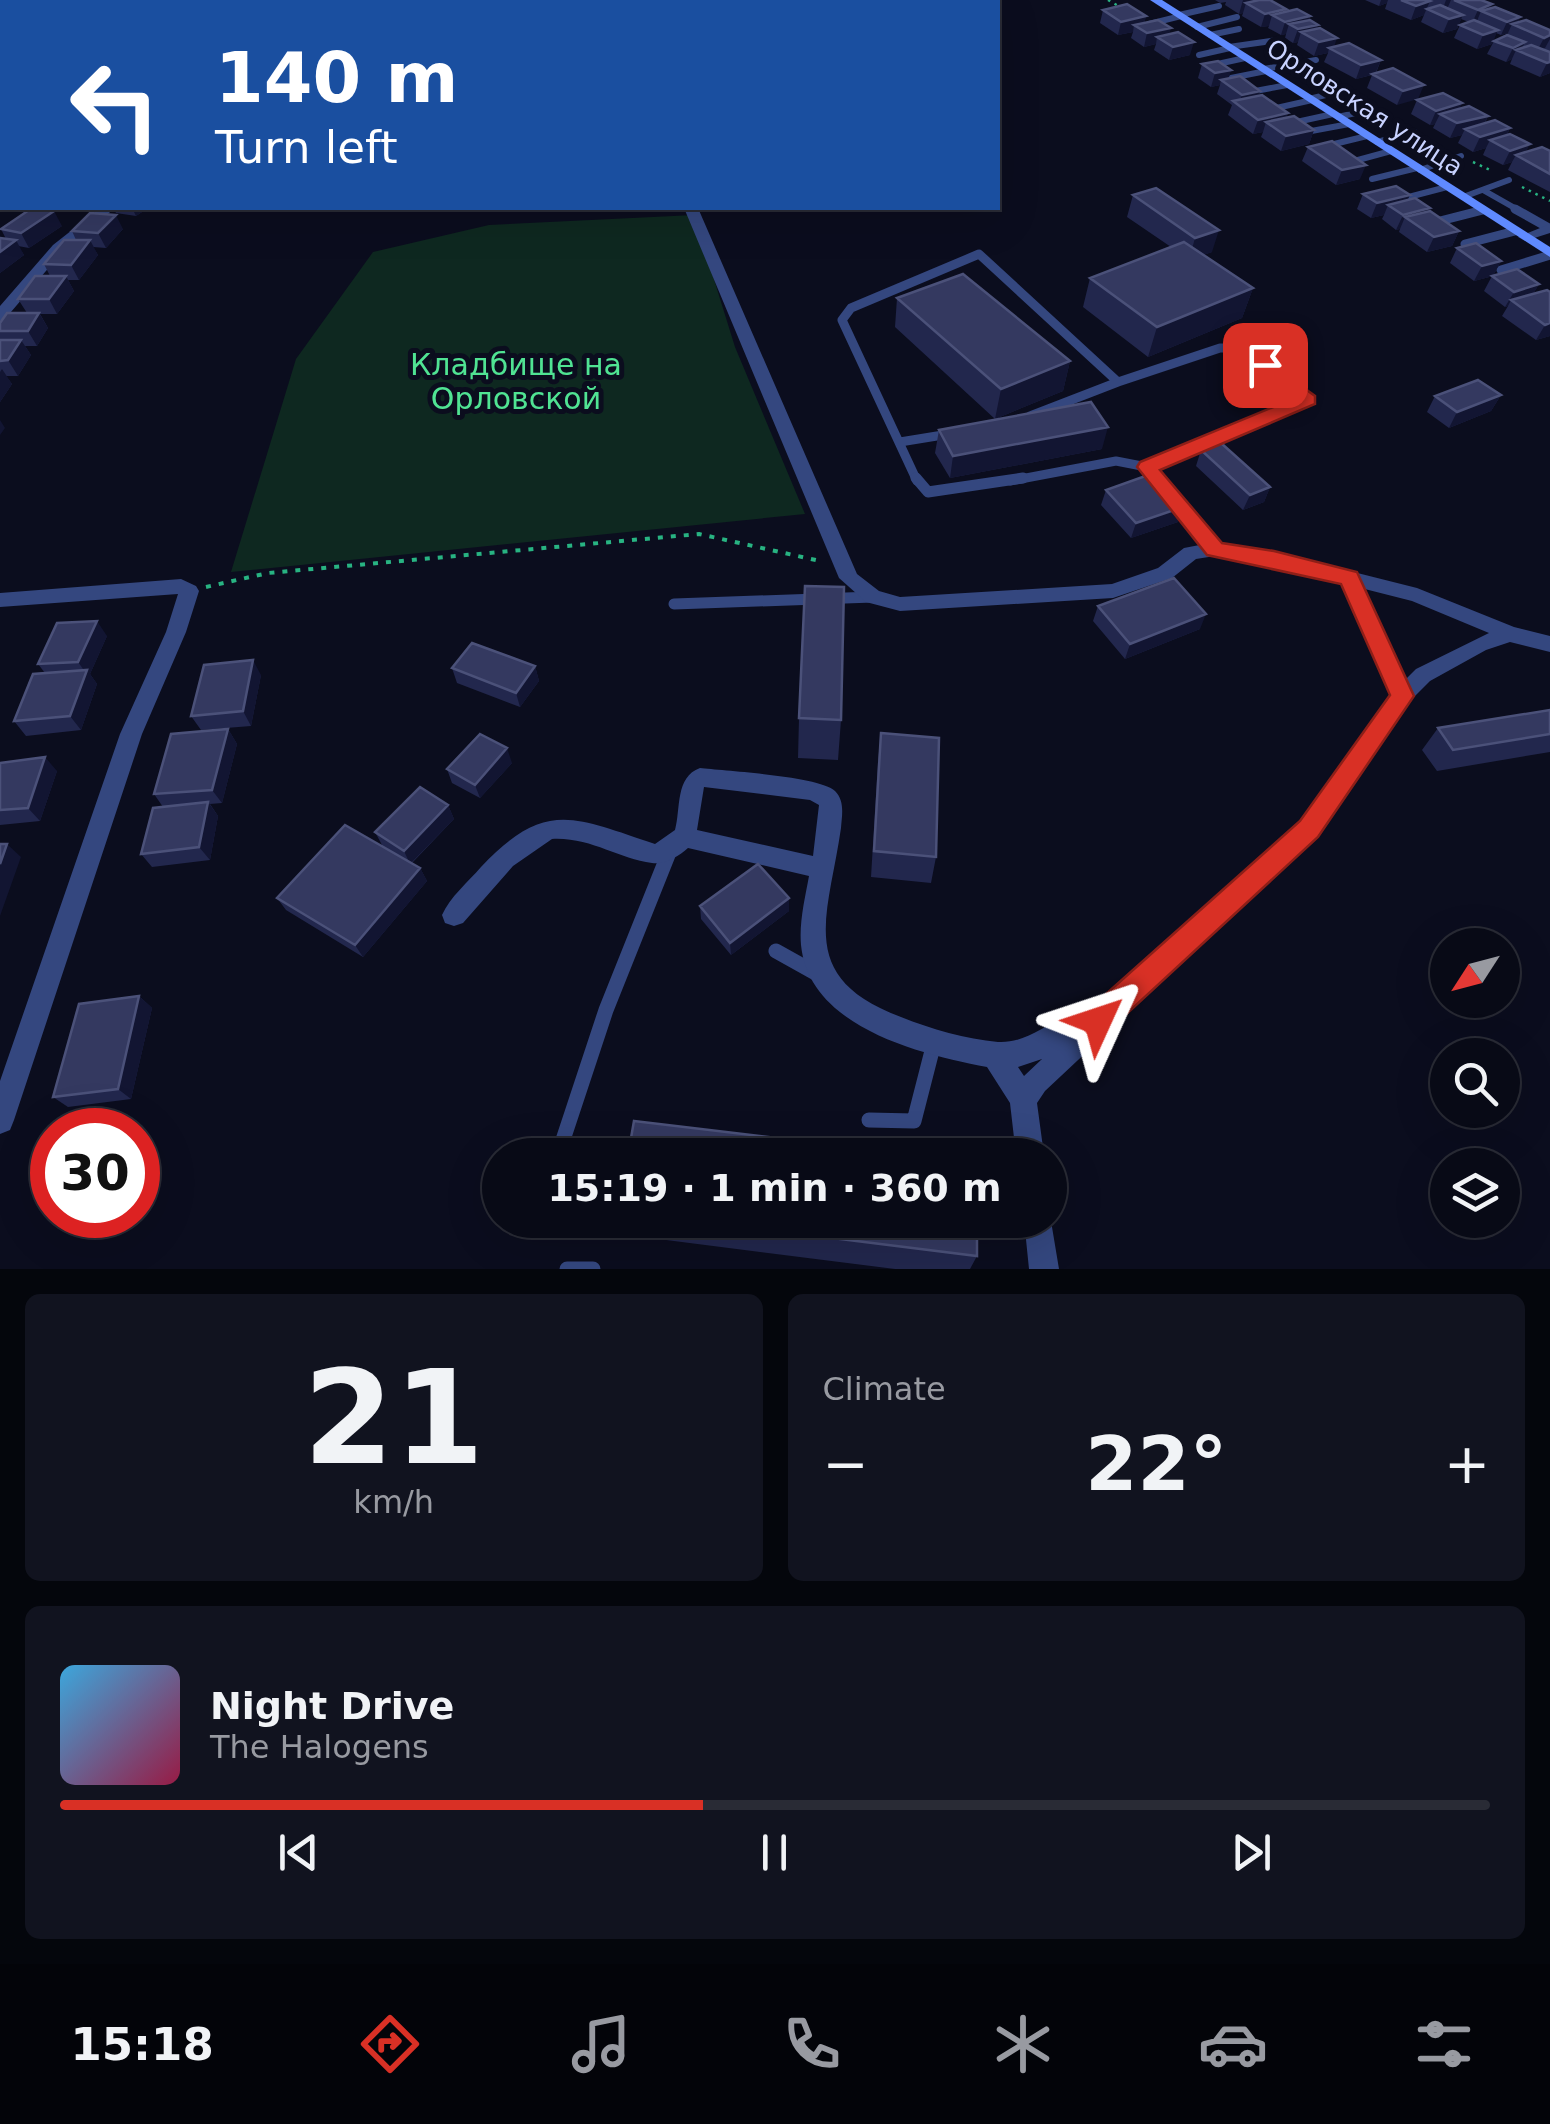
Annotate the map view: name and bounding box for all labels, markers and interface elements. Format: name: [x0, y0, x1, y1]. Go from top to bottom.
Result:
street label: Орловская улица: [1261, 33, 1468, 182]
text: 140 m: [215, 37, 458, 119]
icon: left: [50, 40, 180, 170]
text: Turn left: [215, 121, 398, 174]
pin: [1223, 323, 1308, 408]
icon: arrive: [1238, 338, 1293, 393]
park label: Кладбище на Орловской: [410, 347, 622, 416]
north arrow: [1430, 928, 1520, 1018]
map controls: [1430, 928, 1520, 1238]
position arrow: [1046, 969, 1150, 1073]
button: search: [1430, 1038, 1520, 1128]
speed limit sign: 30: [30, 1108, 160, 1238]
button: layers: [1430, 1148, 1520, 1238]
text: 15:19 · 1 min · 360 m: [547, 1166, 1002, 1210]
text: 21: [303, 1342, 484, 1494]
text: Climate: [823, 1370, 946, 1408]
text: 22°: [1085, 1420, 1227, 1508]
text: −: [823, 1432, 869, 1496]
text: +: [1444, 1432, 1490, 1496]
text: km/h: [353, 1483, 434, 1521]
text: Night Drive: [210, 1684, 454, 1728]
text: The Halogens: [210, 1728, 429, 1766]
icon: previous: [271, 1825, 326, 1880]
icon: pause: [747, 1825, 802, 1880]
icon: next: [1224, 1825, 1279, 1880]
icon: directions: [355, 2009, 425, 2079]
icon: music: [566, 2009, 636, 2079]
icon: phone: [777, 2009, 847, 2079]
icon: climate: [988, 2009, 1058, 2079]
icon: car: [1198, 2009, 1268, 2079]
icon: filters: [1409, 2009, 1479, 2079]
text: 15:18: [70, 2018, 214, 2071]

